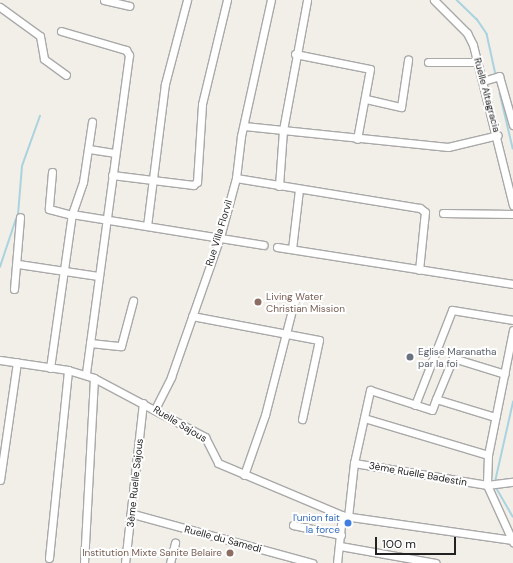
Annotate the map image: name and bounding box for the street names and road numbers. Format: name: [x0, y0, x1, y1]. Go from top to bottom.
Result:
street label: Ruelle Altagracia: [471, 56, 503, 134]
street label: Rue Villa Florvil: [203, 198, 235, 268]
street label: Ruelle Sajous: [151, 403, 209, 445]
street label: 3ème Ruelle Sajous: [124, 438, 146, 528]
street label: 3ème Ruelle Badestin: [368, 459, 468, 489]
street label: Ruelle du Samedi: [183, 523, 263, 555]

